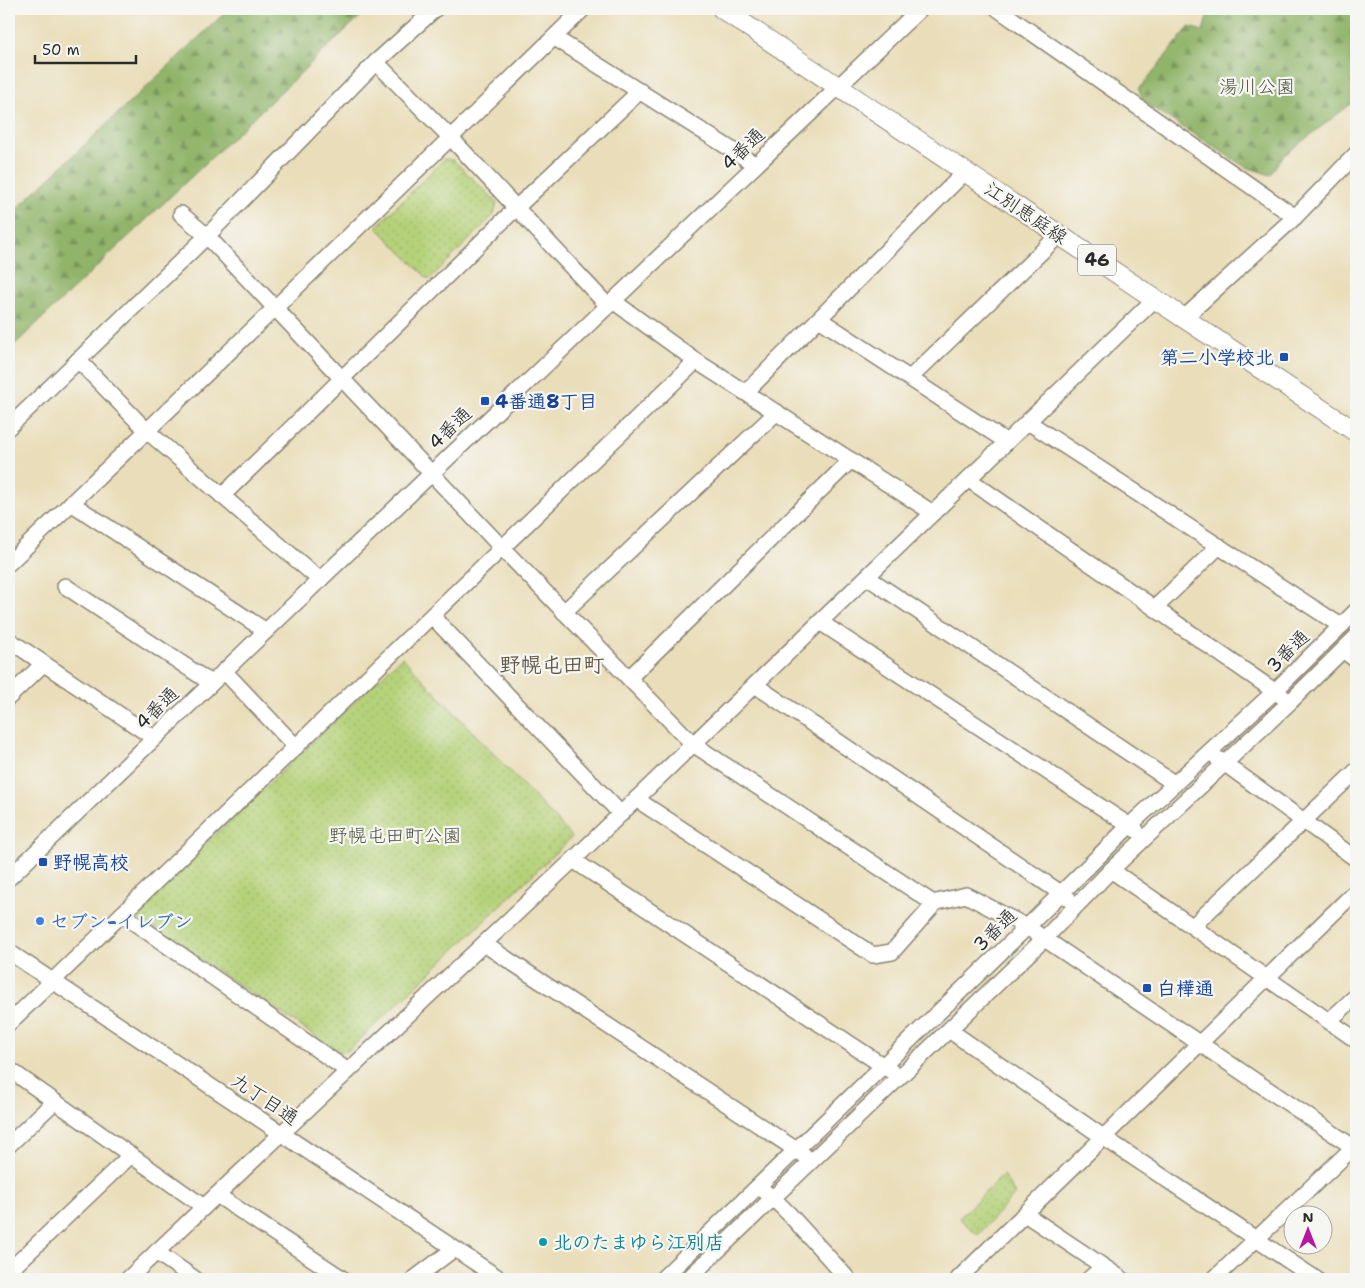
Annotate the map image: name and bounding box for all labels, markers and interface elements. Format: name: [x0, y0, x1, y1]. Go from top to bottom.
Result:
scale bar: [35, 32, 136, 64]
text: 50 m: [42, 40, 80, 60]
park label: 湯川公園: [1219, 74, 1295, 99]
street label: 4番通: [716, 122, 770, 176]
street label: 江別恵庭線: [980, 176, 1072, 250]
road number: 46: [1078, 244, 1116, 276]
place label: 第二小学校北: [1160, 345, 1274, 370]
marker: 第二小学校北: [1278, 351, 1290, 363]
place label: 4番通8丁目: [495, 389, 598, 414]
marker: 4番通8丁目: [479, 395, 491, 407]
street label: 4番通: [423, 401, 477, 455]
street label: 3番通: [1261, 624, 1315, 678]
district label: 野幌屯田町: [500, 651, 605, 679]
street label: 4番通: [130, 681, 184, 735]
park label: 野幌屯田町公園: [328, 823, 462, 848]
place label: 野幌高校: [53, 850, 129, 875]
marker: 野幌高校: [37, 856, 49, 868]
street label: 3番通: [968, 903, 1022, 957]
place label: セブン-イレブン: [50, 909, 193, 934]
marker: セブン-イレブン: [34, 915, 46, 927]
place label: 白樺通: [1157, 976, 1214, 1001]
marker: 白樺通: [1141, 982, 1153, 994]
street label: 九丁目通: [227, 1067, 303, 1131]
north arrow: [1282, 1206, 1332, 1256]
text: N: [1302, 1208, 1314, 1226]
place label: 北のたまゆら江別店: [553, 1230, 724, 1255]
marker: 北のたまゆら江別店: [537, 1236, 549, 1248]

